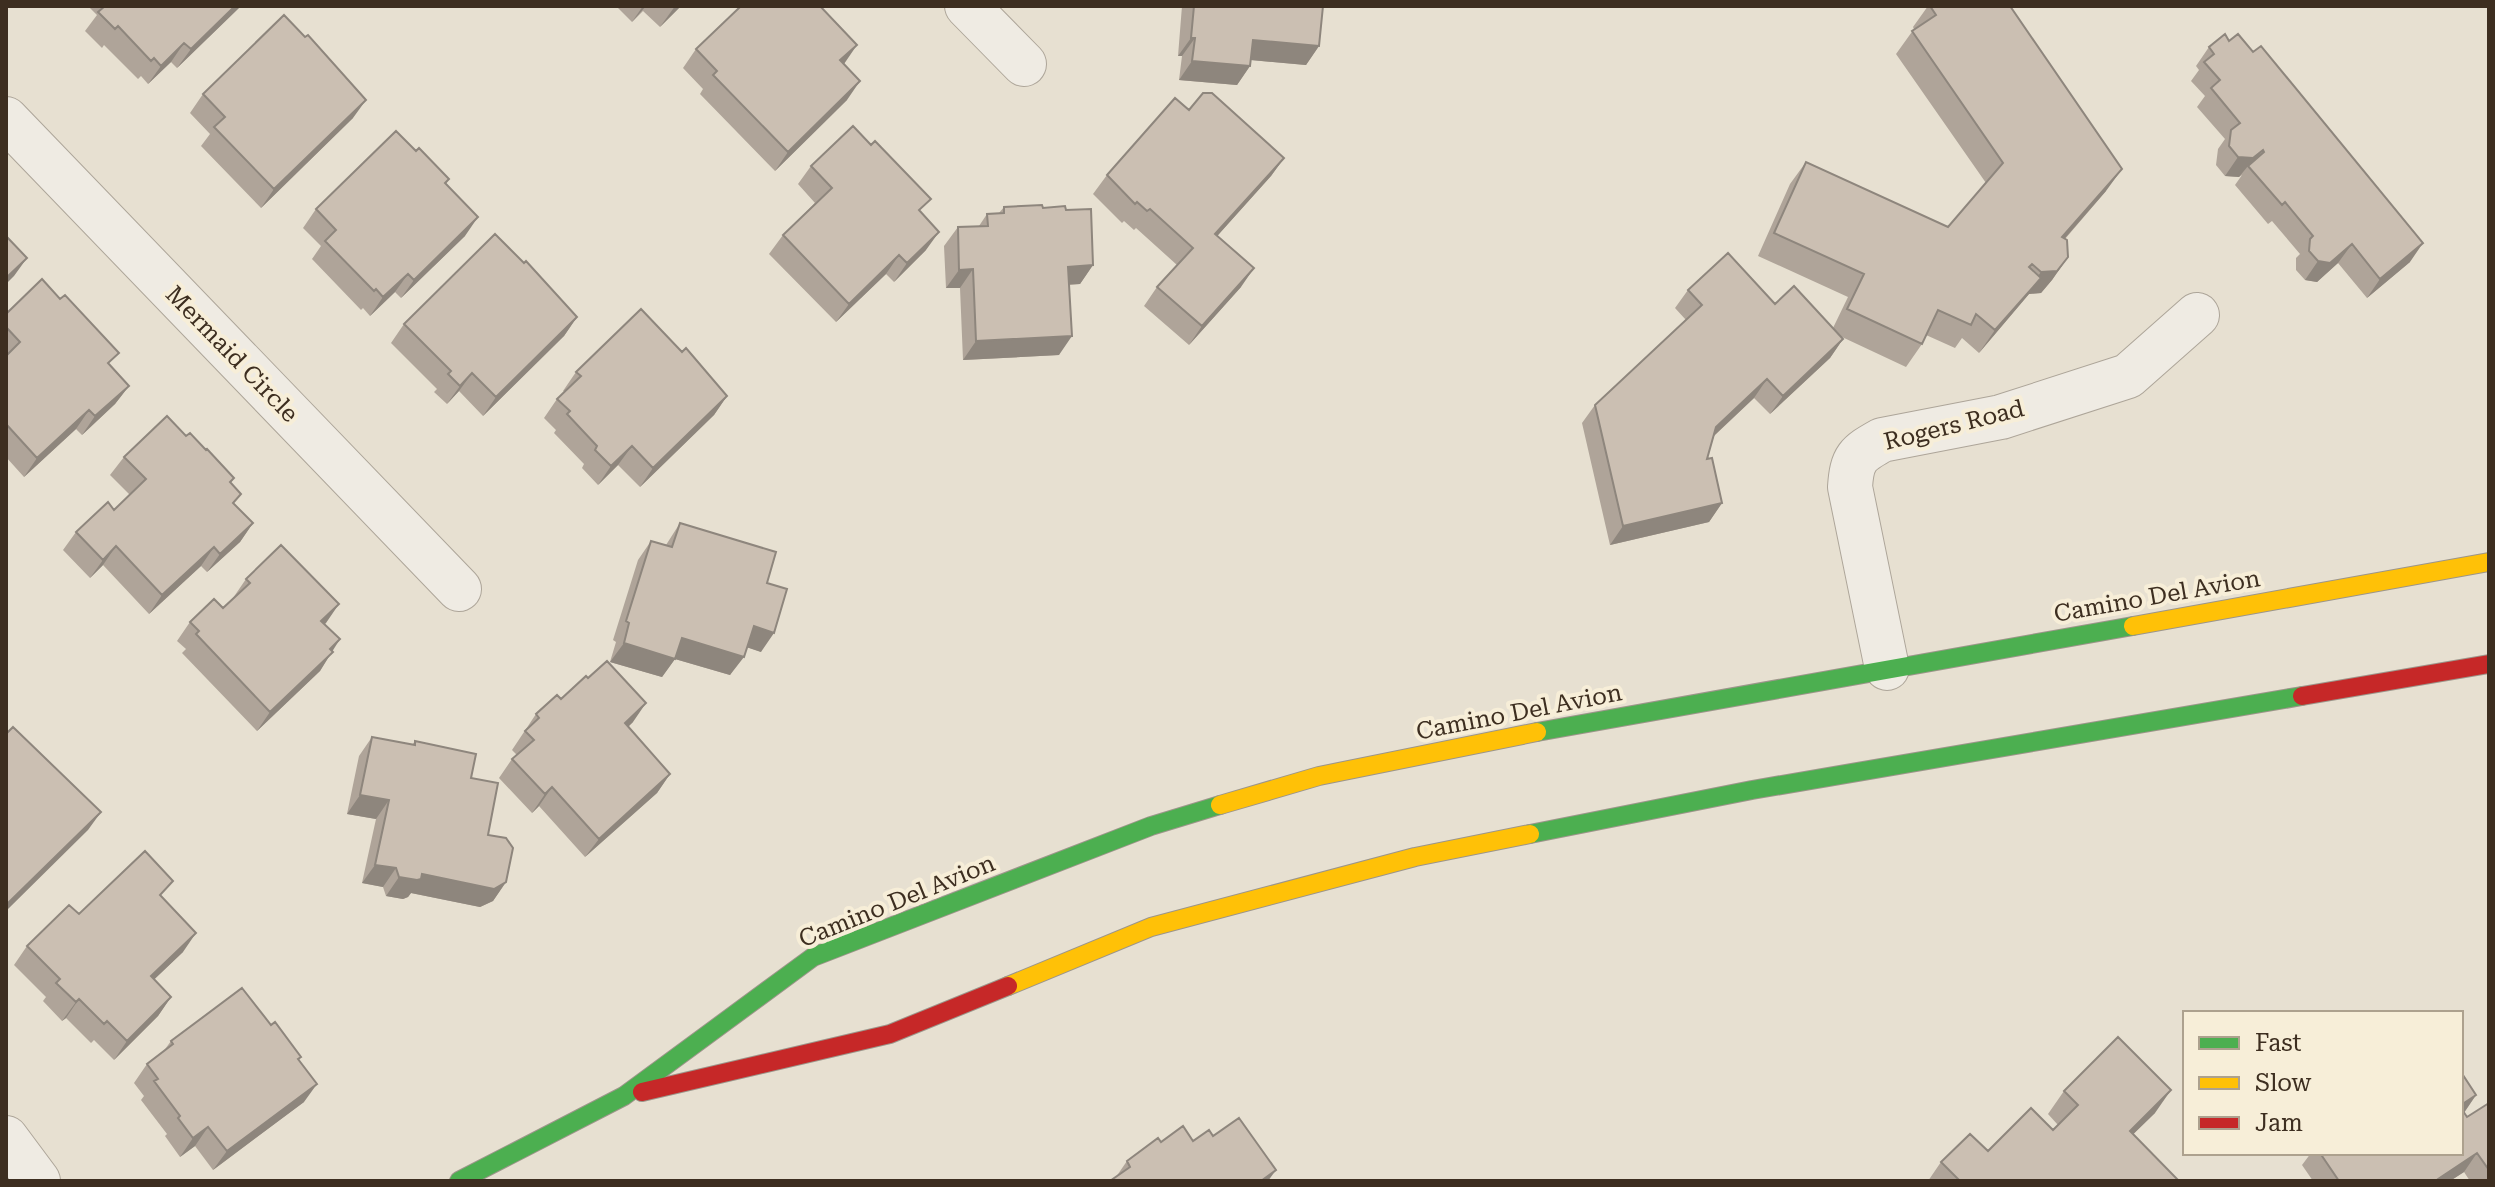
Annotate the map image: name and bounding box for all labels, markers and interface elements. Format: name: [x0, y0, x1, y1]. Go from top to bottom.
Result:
street label: Mermaid Circle: [160, 280, 304, 428]
street label: Rogers Road: [1881, 394, 2027, 456]
street label: Camino Del Avion: [2052, 564, 2262, 628]
street label: Camino Del Avion: [1414, 678, 1624, 746]
street label: Camino Del Avion: [795, 849, 999, 953]
legend: [2183, 1011, 2463, 1155]
text: Fast: [2255, 1029, 2302, 1057]
text: Slow: [2255, 1069, 2312, 1097]
text: Jam: [2255, 1109, 2303, 1137]

